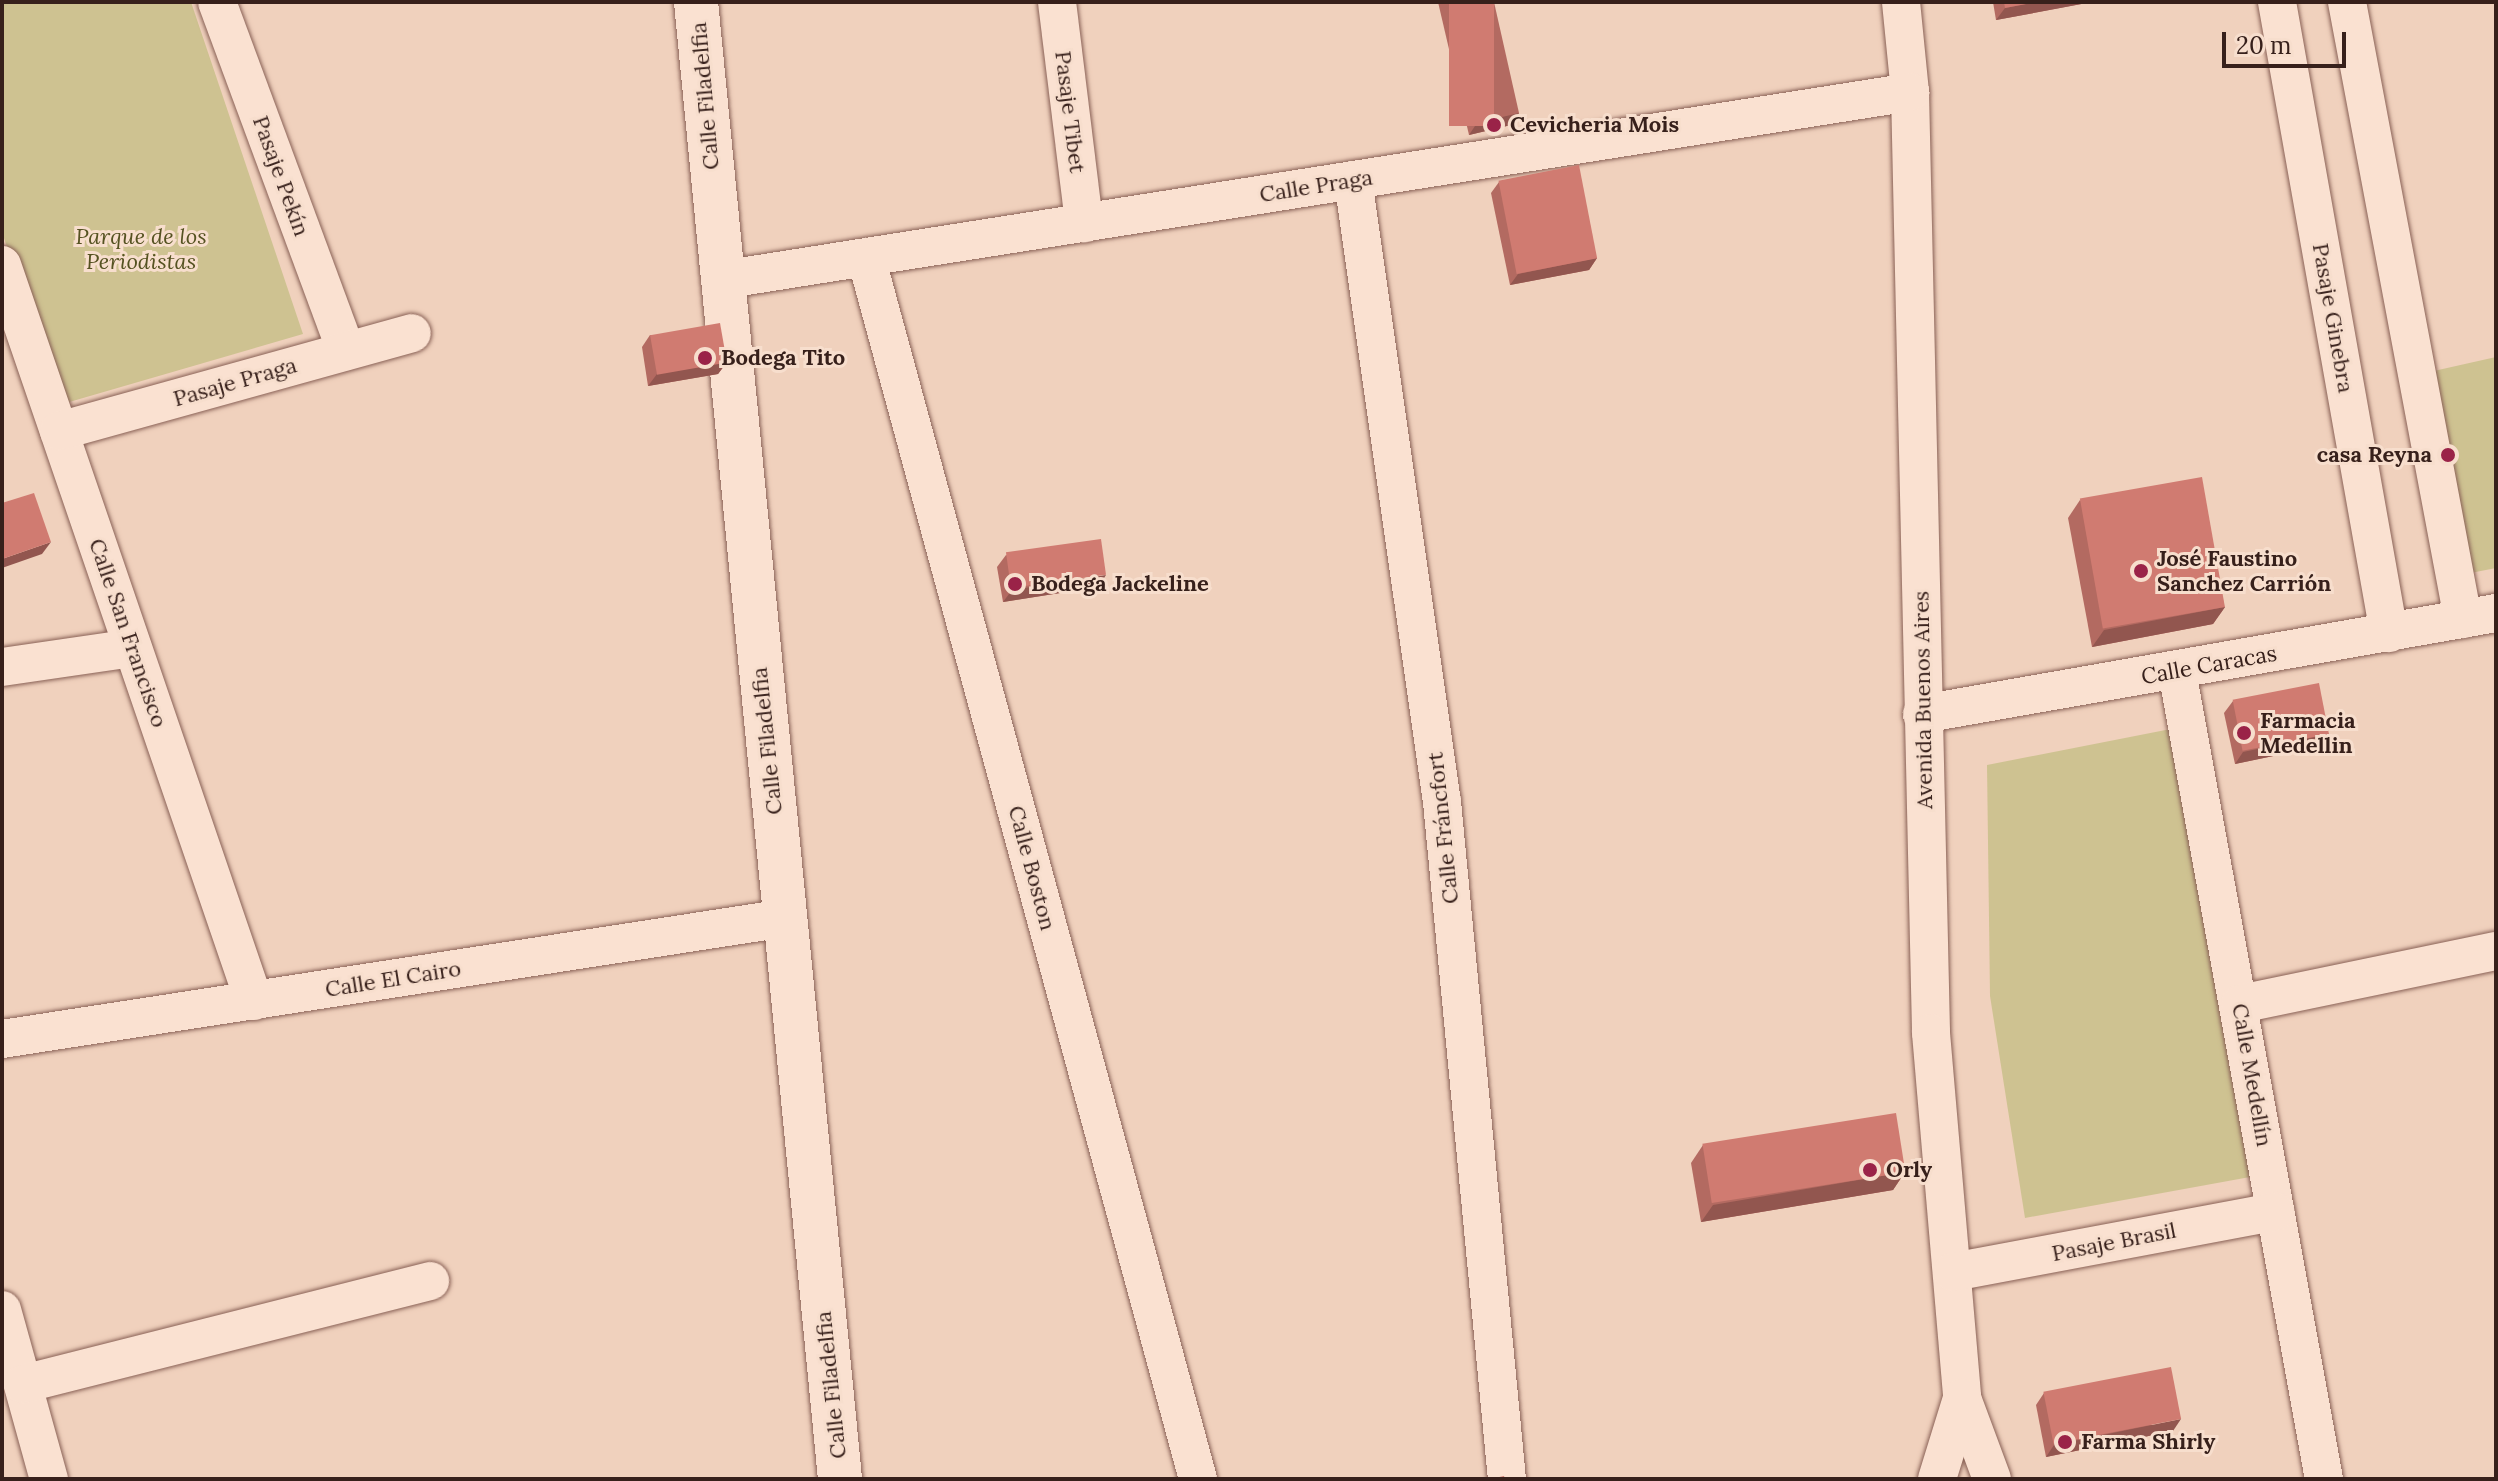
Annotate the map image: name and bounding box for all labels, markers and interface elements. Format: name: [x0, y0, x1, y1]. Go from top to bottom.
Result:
scale bar: [2226, 16, 2350, 66]
street label: Calle Filadelfia: [685, 21, 725, 171]
text: 20 m: [2236, 30, 2292, 61]
street label: Pasaje Tibet: [1049, 49, 1091, 175]
street label: Pasaje Pekín: [247, 112, 315, 240]
place label: Cevicheria Mois: [1510, 112, 1679, 138]
marker: Cevicheria Mois: [1485, 116, 1503, 134]
street label: Calle Praga: [1258, 164, 1374, 208]
park label: Parque de los Periodistas: [75, 223, 207, 274]
street label: Pasaje Ginebra: [2307, 241, 2359, 395]
place label: Bodega Tito: [721, 345, 845, 371]
marker: Bodega Tito: [696, 349, 714, 367]
street label: Pasaje Praga: [170, 352, 300, 412]
place label: casa Reyna: [2317, 442, 2432, 468]
marker: casa Reyna: [2439, 446, 2457, 464]
street label: Calle San Francisco: [83, 535, 173, 731]
place label: José Faustino Sanchez Carrión: [2157, 545, 2331, 596]
marker: José Faustino Sanchez Carrión: [2132, 562, 2150, 580]
place label: Bodega Jackeline: [1031, 571, 1209, 597]
marker: Bodega Jackeline: [1006, 575, 1024, 593]
street label: Avenida Buenos Aires: [1908, 591, 1938, 809]
street label: Calle Caracas: [2139, 640, 2279, 690]
street label: Calle Filadelfia: [746, 666, 788, 816]
place label: Farmacia Medellin: [2260, 707, 2356, 758]
marker: Farmacia Medellin: [2235, 724, 2253, 742]
street label: Calle Fráncfort: [1422, 751, 1464, 905]
street label: Calle Boston: [1003, 803, 1061, 933]
street label: Calle El Cairo: [323, 955, 463, 1003]
street label: Calle Medellín: [2226, 1001, 2278, 1149]
place label: Orly: [1886, 1157, 1932, 1183]
marker: Orly: [1861, 1161, 1879, 1179]
street label: Pasaje Brasil: [2050, 1217, 2178, 1267]
street label: Calle Filadelfia: [810, 1310, 852, 1460]
place label: Farma Shirly: [2081, 1429, 2215, 1455]
marker: Farma Shirly: [2056, 1433, 2074, 1451]

